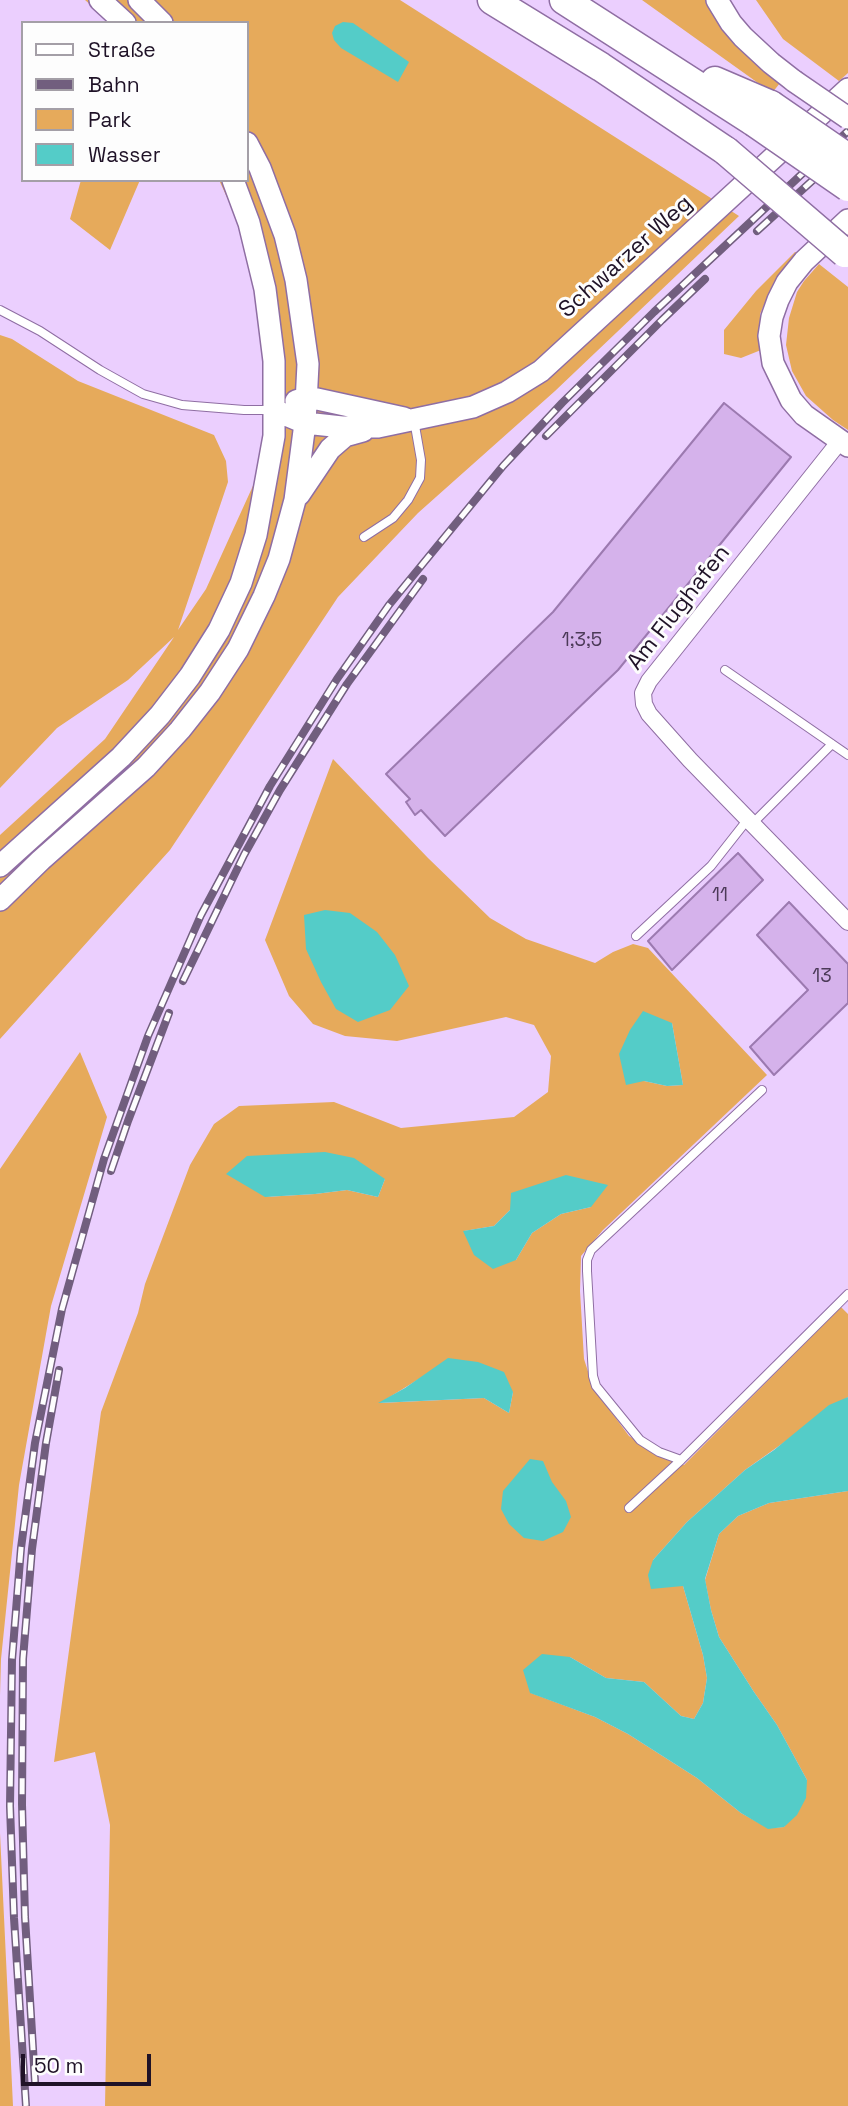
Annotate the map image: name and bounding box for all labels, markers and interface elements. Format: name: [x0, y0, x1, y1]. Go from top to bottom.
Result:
legend: [21, 21, 248, 182]
text: Straße: [88, 36, 156, 63]
text: Bahn: [88, 71, 140, 98]
text: Park: [88, 106, 132, 133]
text: Wasser: [88, 141, 161, 168]
street label: Schwarzer Weg: [554, 190, 698, 324]
street label: Am Flughafen: [622, 540, 736, 676]
house number: 1;3;5: [562, 630, 602, 652]
house number: 11: [712, 885, 728, 907]
house number: 13: [812, 966, 832, 988]
scale bar: [24, 2039, 154, 2084]
text: 50 m: [34, 2052, 84, 2079]

